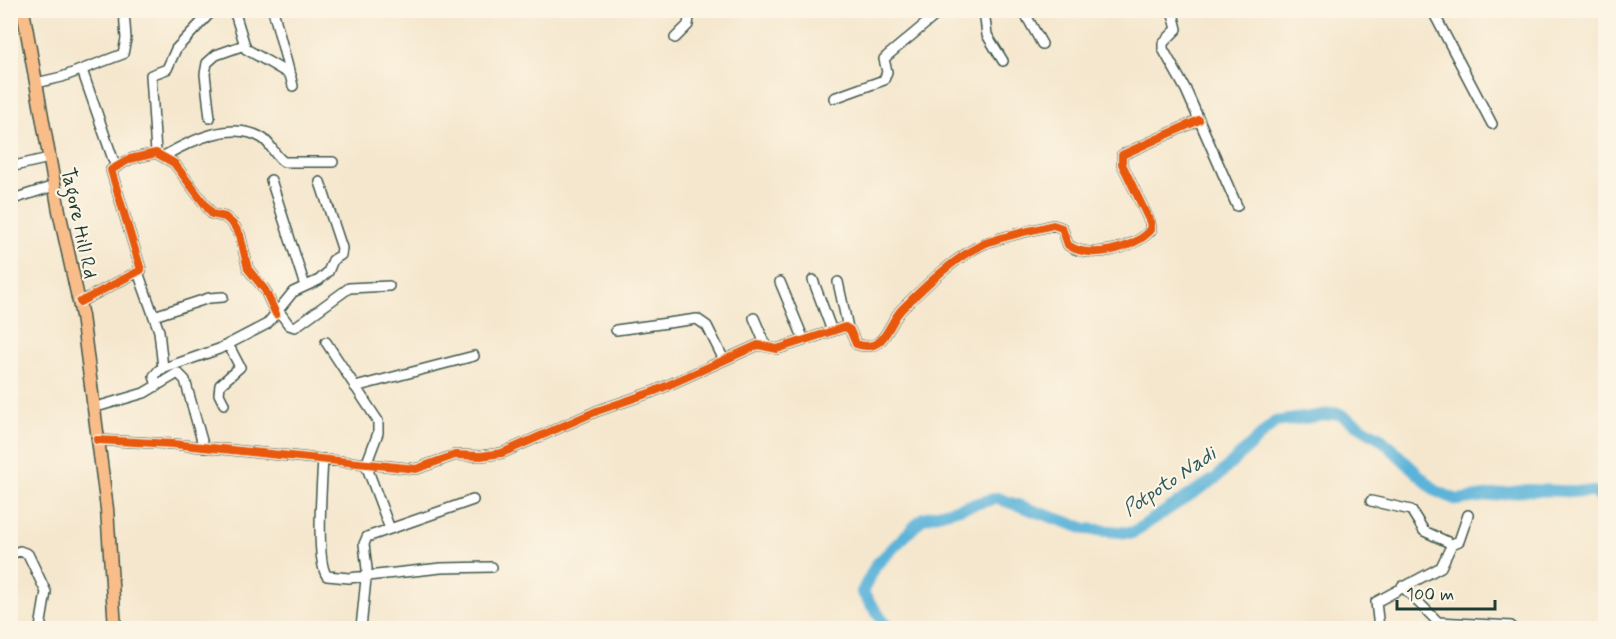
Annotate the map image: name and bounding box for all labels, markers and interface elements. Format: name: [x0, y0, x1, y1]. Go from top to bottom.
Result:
street label: Tagore Hill Rd: [52, 165, 103, 282]
water label: Potpoto Nadi: [1117, 439, 1223, 523]
scale bar: [1397, 573, 1494, 611]
text: 100 m: [1406, 583, 1454, 607]

